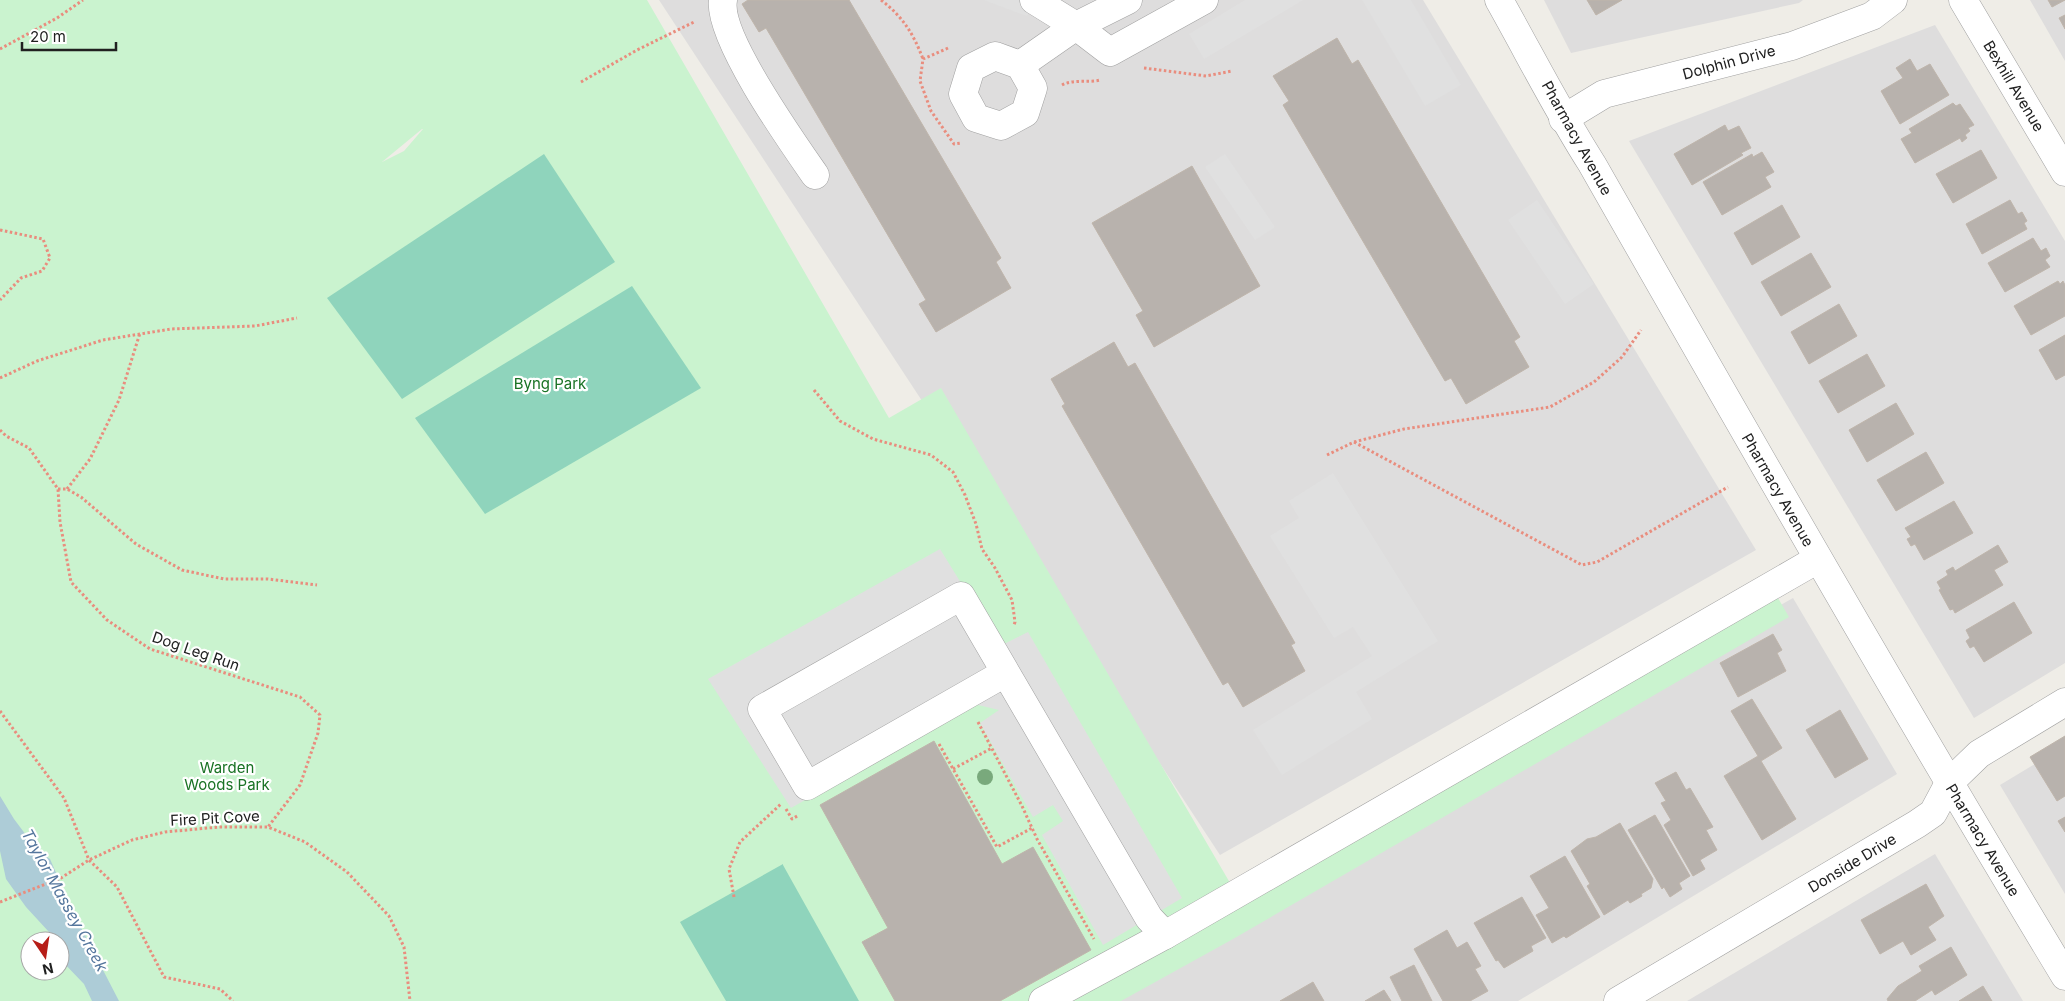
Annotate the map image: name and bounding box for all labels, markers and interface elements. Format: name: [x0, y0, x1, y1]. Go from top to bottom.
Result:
scale bar: [22, 20, 116, 52]
text: 20 m: [30, 27, 66, 46]
street label: Bexhill Avenue: [1979, 37, 2049, 135]
street label: Dolphin Drive: [1680, 40, 1778, 84]
street label: Pharmacy Avenue: [1538, 77, 1616, 199]
park label: Byng Park: [514, 374, 587, 393]
street label: Pharmacy Avenue: [1738, 430, 1818, 550]
street label: Dog Leg Run: [150, 627, 242, 675]
park label: Warden Woods Park: [184, 758, 270, 794]
street label: Pharmacy Avenue: [1942, 780, 2024, 900]
street label: Fire Pit Cove: [170, 806, 260, 830]
water label: Taylor Massey Creek: [17, 825, 113, 975]
street label: Donside Drive: [1804, 829, 1900, 897]
north arrow: [20, 931, 70, 981]
text: N: [41, 960, 55, 979]

